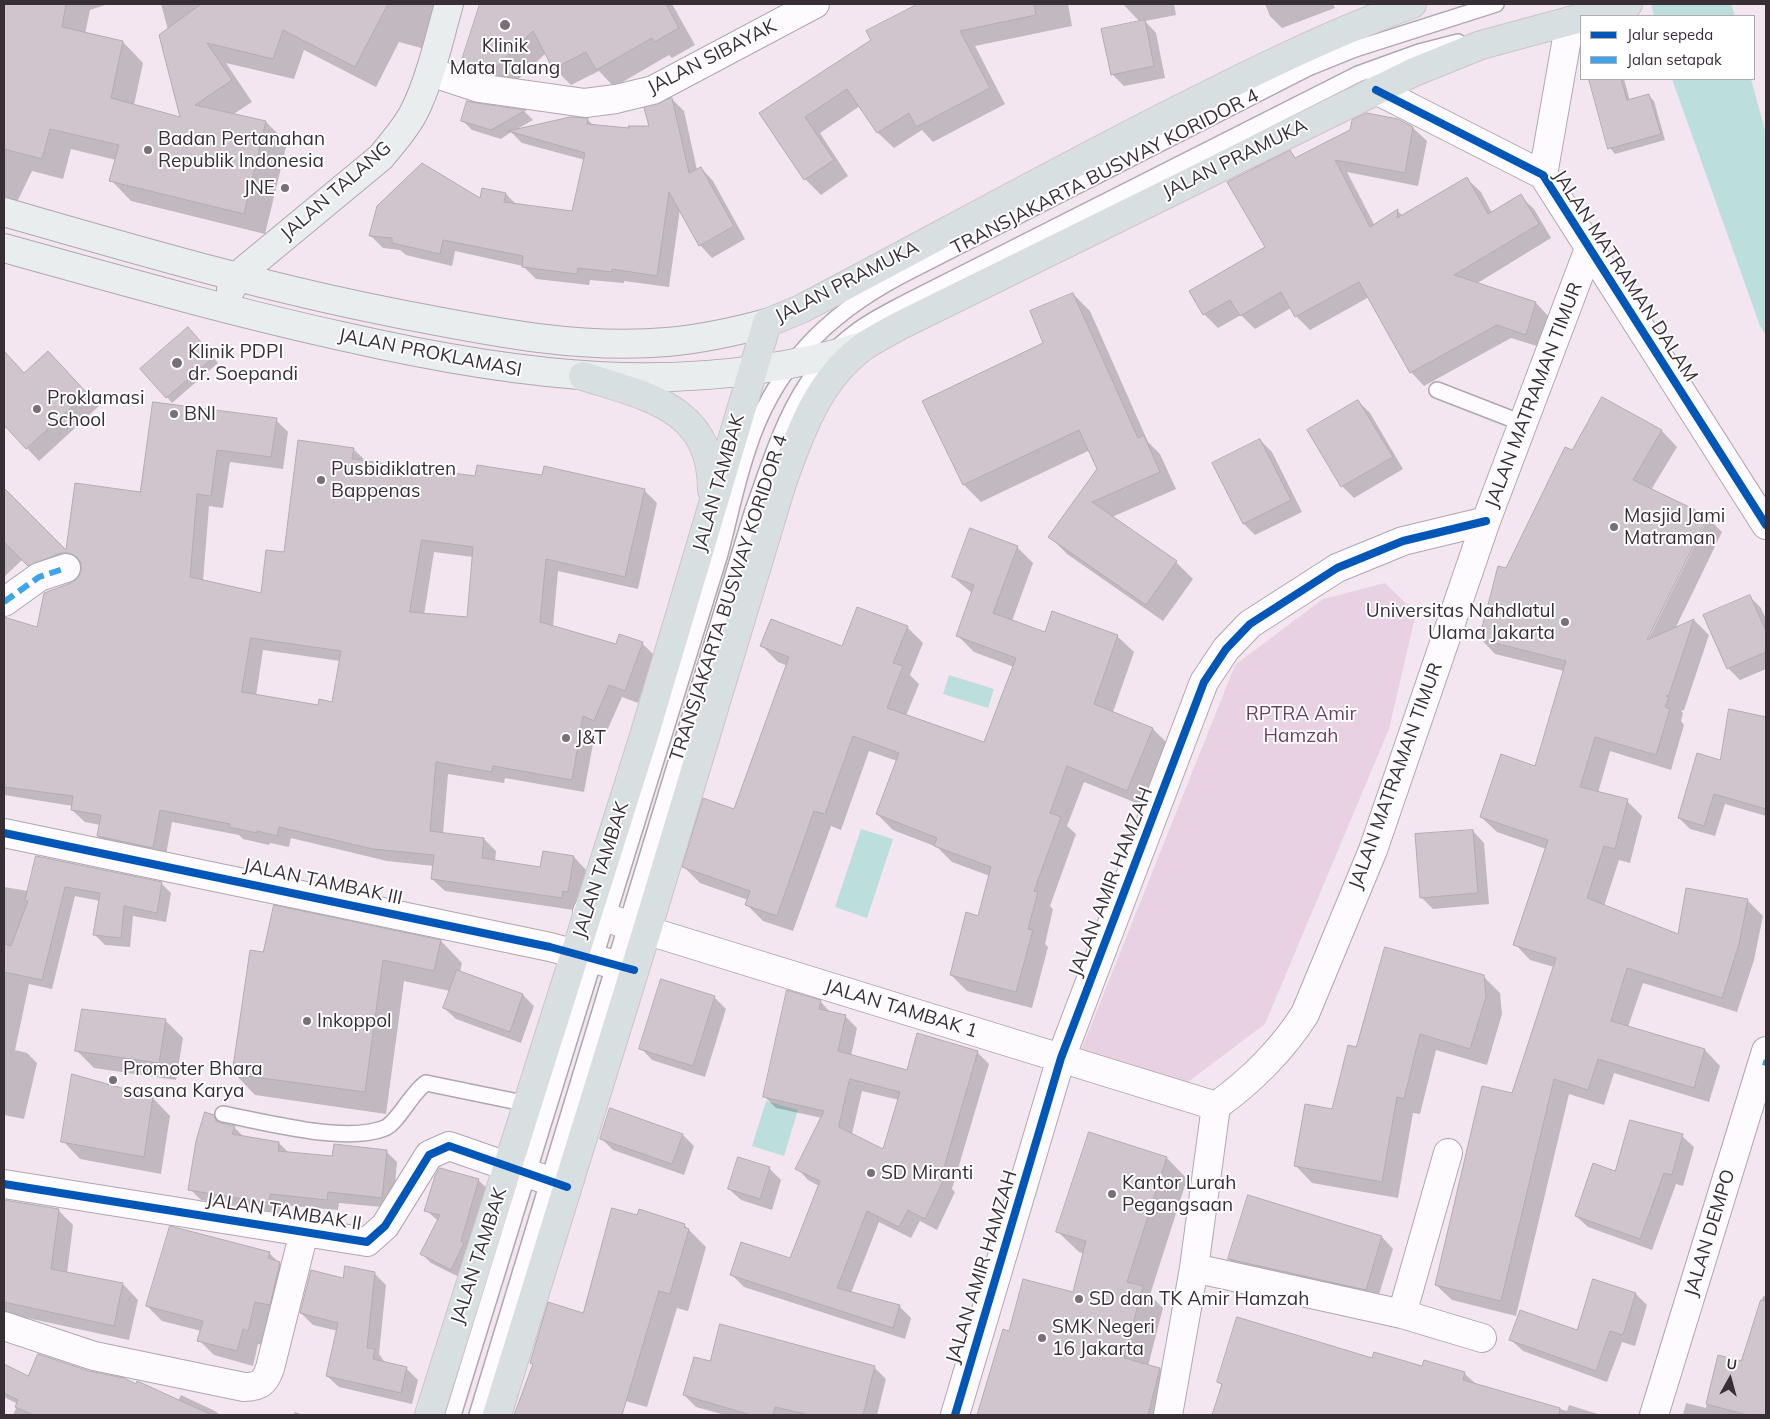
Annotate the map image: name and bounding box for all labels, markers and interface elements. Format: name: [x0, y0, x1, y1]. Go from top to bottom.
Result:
street label: JALAN SIBAYAK: [644, 15, 780, 99]
legend: [1580, 15, 1755, 80]
marker: Klinik Mata Talang: [498, 18, 512, 32]
text: Jalur sepeda: [1627, 25, 1713, 44]
place label: Klinik Mata Talang: [450, 35, 560, 79]
text: Jalan setapak: [1627, 50, 1722, 69]
street label: TRANSJAKARTA BUSWAY KORIDOR 4: [947, 84, 1263, 260]
street label: JALAN PRAMUKA: [1159, 114, 1311, 204]
place label: Badan Pertanahan Republik Indonesia: [158, 128, 325, 172]
street label: JALAN TALANG: [276, 137, 396, 245]
marker: Badan Pertanahan Republik Indonesia: [142, 144, 154, 156]
street label: JALAN MATRAMAN DALAM: [1548, 166, 1702, 386]
place label: JNE: [243, 177, 275, 199]
marker: JNE: [279, 182, 291, 194]
street label: JALAN PRAMUKA: [771, 236, 923, 328]
street label: JALAN MATRAMAN TIMUR: [1480, 279, 1588, 511]
street label: JALAN PROKLAMASI: [336, 324, 524, 382]
place label: Klinik PDPI dr. Soepandi: [188, 341, 298, 385]
marker: Klinik PDPI dr. Soepandi: [170, 356, 184, 370]
place label: Proklamasi School: [47, 387, 145, 431]
marker: Proklamasi School: [31, 403, 43, 415]
place label: BNI: [184, 403, 216, 425]
marker: BNI: [168, 408, 180, 420]
street label: JALAN TAMBAK: [688, 411, 750, 555]
street label: TRANSJAKARTA BUSWAY KORIDOR 4: [665, 432, 793, 764]
place label: Pusbidiklatren Bappenas: [331, 458, 456, 502]
marker: Pusbidiklatren Bappenas: [315, 474, 327, 486]
place label: Masjid Jami Matraman: [1624, 505, 1725, 549]
marker: Masjid Jami Matraman: [1608, 521, 1620, 533]
place label: Universitas Nahdlatul Ulama Jakarta: [1366, 600, 1555, 644]
marker: Universitas Nahdlatul Ulama Jakarta: [1559, 616, 1571, 628]
street label: JALAN MATRAMAN TIMUR: [1344, 660, 1448, 892]
park label: RPTRA Amir Hamzah: [1246, 703, 1356, 747]
place label: J&T: [576, 727, 606, 749]
marker: J&T: [560, 732, 572, 744]
street label: JALAN AMIR HAMZAH: [1064, 784, 1158, 980]
street label: JALAN TAMBAK: [568, 799, 634, 941]
street label: JALAN TAMBAK III: [241, 854, 405, 910]
street label: JALAN TAMBAK 1: [822, 975, 980, 1043]
place label: Inkoppol: [317, 1010, 392, 1032]
marker: Inkoppol: [301, 1015, 313, 1027]
place label: Promoter Bhara sasana Karya: [123, 1058, 263, 1102]
marker: Promoter Bhara sasana Karya: [107, 1074, 119, 1086]
place label: SD Miranti: [881, 1162, 973, 1184]
marker: SD Miranti: [865, 1167, 877, 1179]
street label: JALAN DEMPO: [1680, 1167, 1740, 1299]
street label: JALAN AMIR HAMZAH: [942, 1168, 1022, 1366]
place label: Kantor Lurah Pegangsaan: [1122, 1172, 1236, 1216]
street label: JALAN TAMBAK: [446, 1185, 512, 1327]
street label: JALAN TAMBAK II: [205, 1188, 363, 1236]
marker: Kantor Lurah Pegangsaan: [1106, 1188, 1118, 1200]
place label: SD dan TK Amir Hamzah: [1089, 1288, 1309, 1310]
marker: SD dan TK Amir Hamzah: [1073, 1293, 1085, 1305]
place label: SMK Negeri 16 Jakarta: [1052, 1316, 1155, 1360]
marker: SMK Negeri 16 Jakarta: [1036, 1332, 1048, 1344]
north arrow: [1705, 1354, 1755, 1404]
text: U: [1726, 1355, 1738, 1374]

